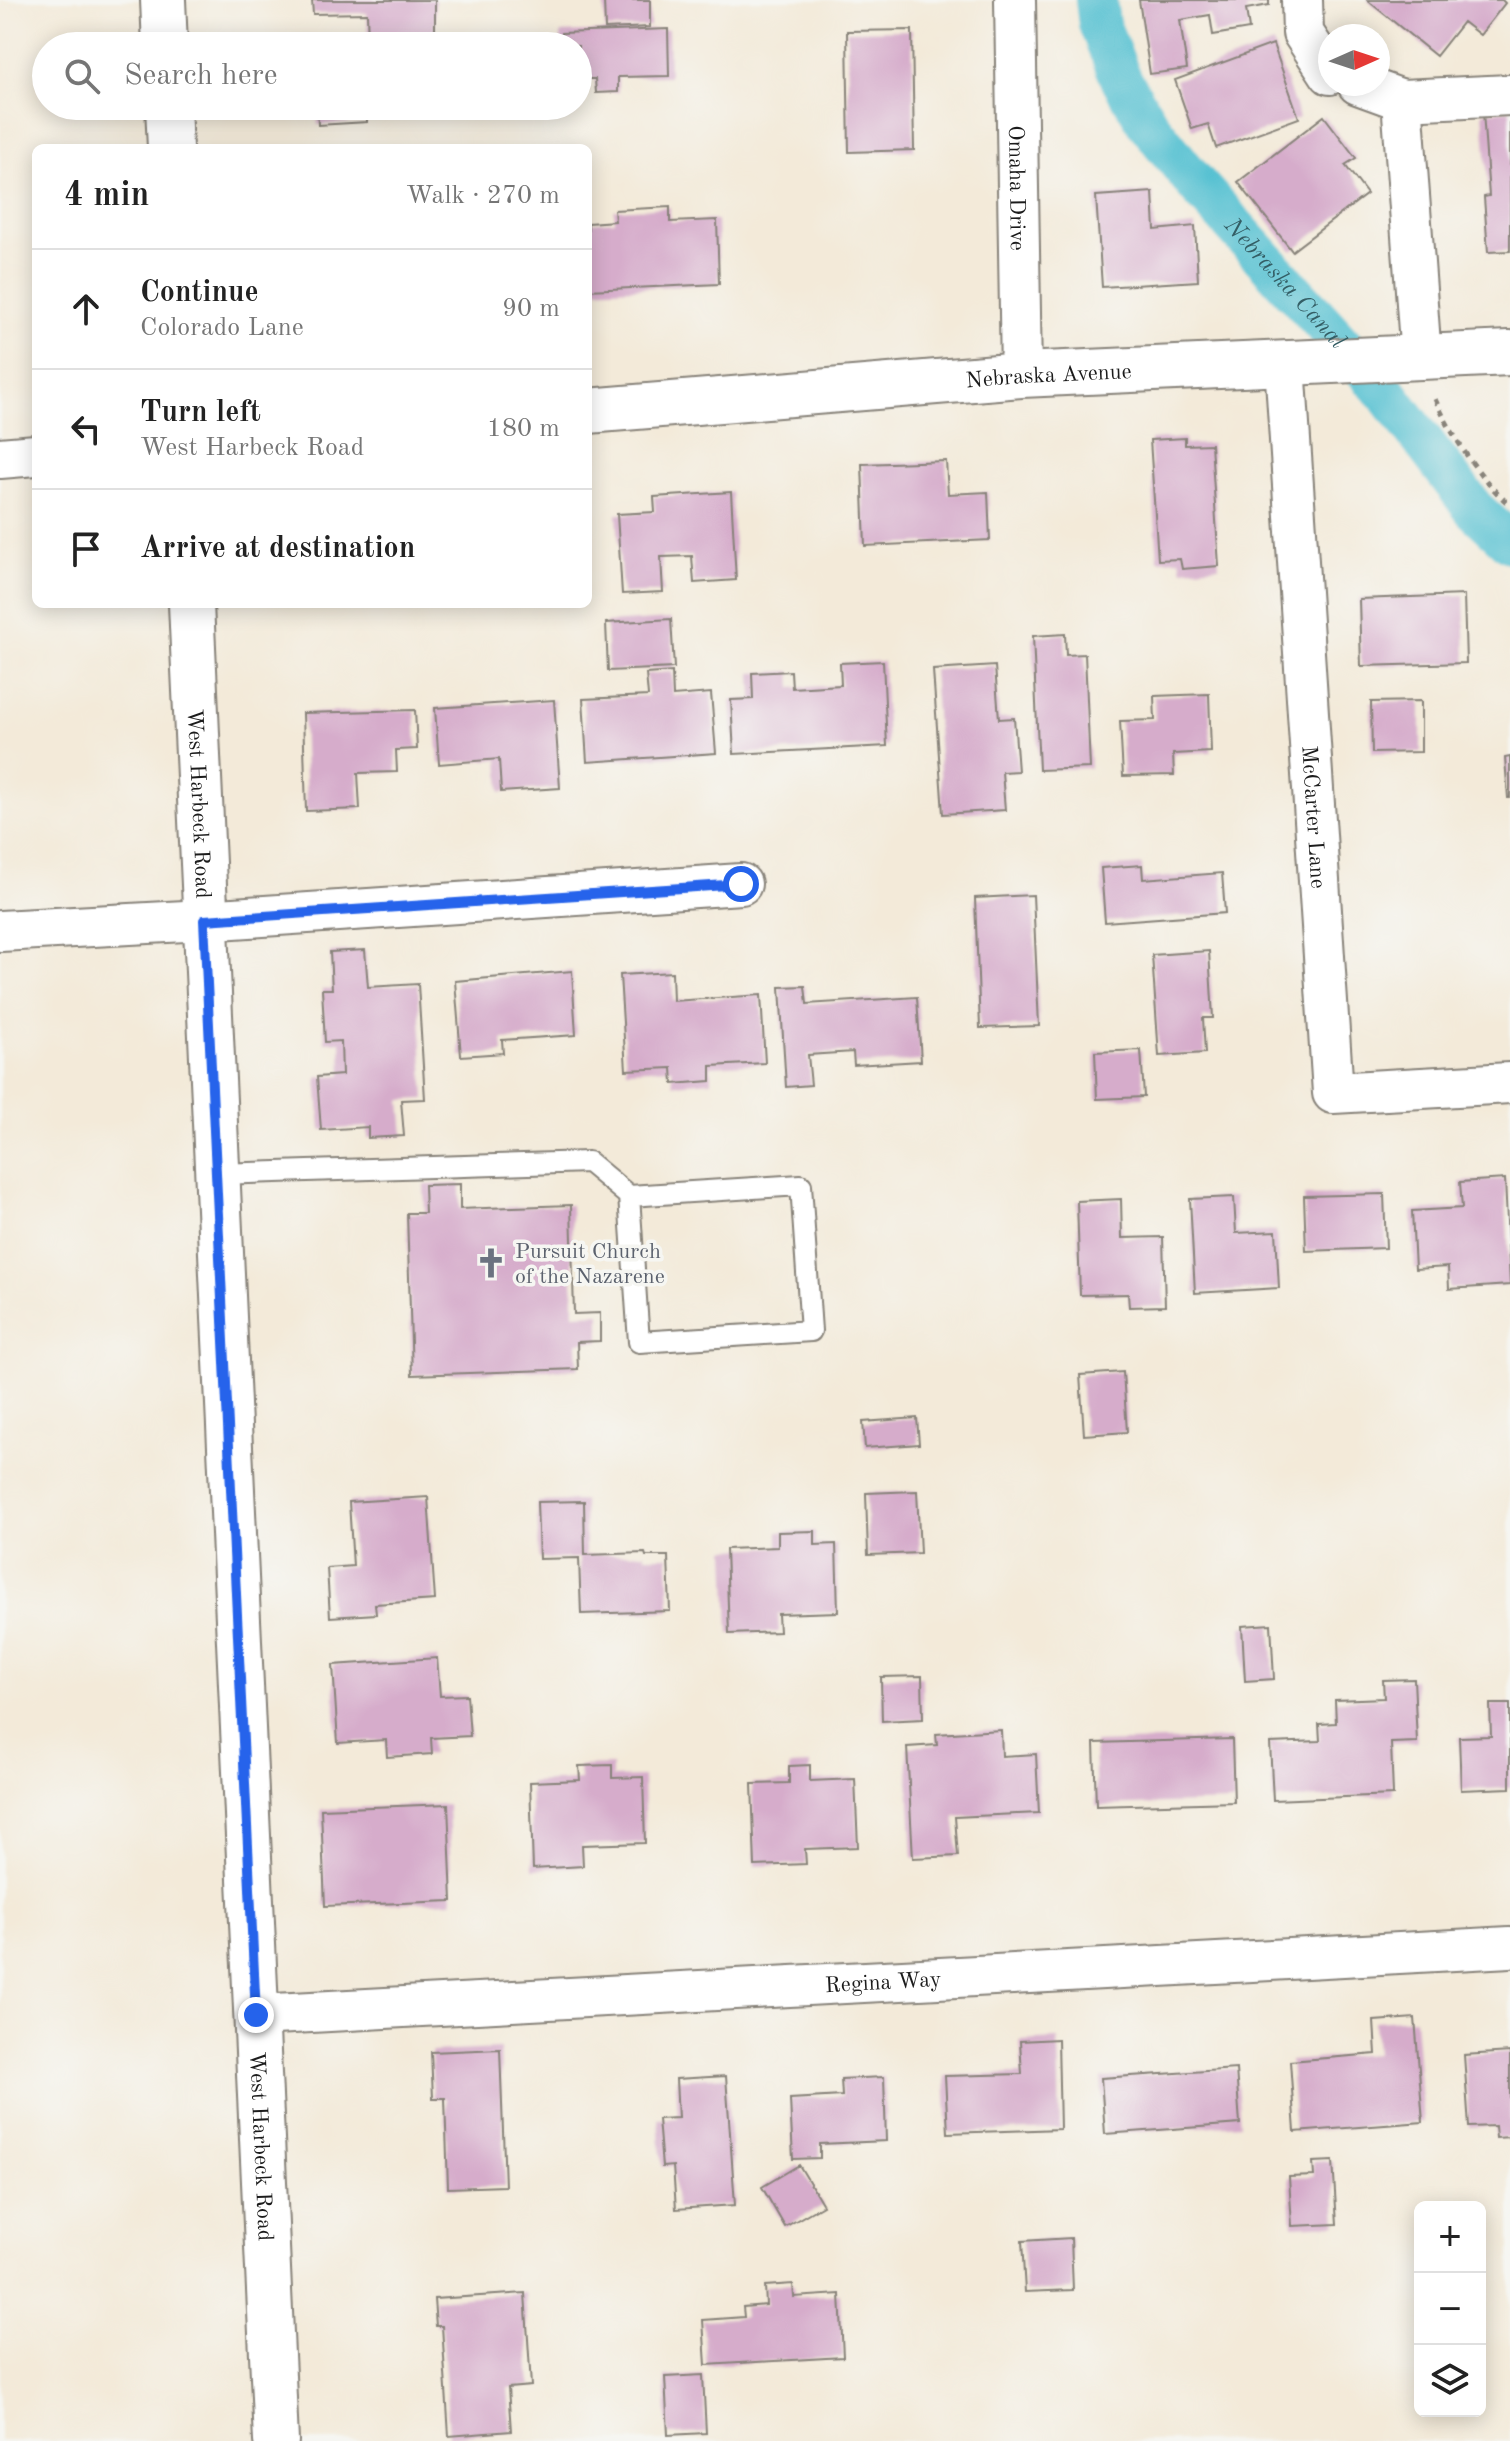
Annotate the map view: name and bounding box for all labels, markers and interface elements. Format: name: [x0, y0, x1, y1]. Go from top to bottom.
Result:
north arrow: [1318, 24, 1390, 96]
search box: [32, 32, 592, 120]
icon: search: [60, 54, 104, 98]
text: Search here: [124, 61, 278, 91]
street label: Omaha Drive: [1004, 125, 1028, 251]
text: 4 min: [64, 179, 149, 213]
text: Walk · 270 m: [406, 183, 560, 209]
water label: Nebraska Canal: [1218, 213, 1350, 354]
text: Continue: [140, 278, 259, 308]
icon: ahead: [64, 287, 108, 331]
text: 90 m: [502, 296, 560, 322]
text: Colorado Lane: [140, 315, 304, 341]
street label: Nebraska Avenue: [965, 361, 1132, 393]
text: Turn left: [140, 398, 261, 428]
icon: left: [64, 407, 108, 451]
text: 180 m: [487, 416, 560, 442]
text: West Harbeck Road: [140, 435, 364, 461]
icon: arrive: [64, 527, 108, 571]
text: Arrive at destination: [140, 534, 415, 564]
street label: West Harbeck Road: [183, 709, 214, 899]
street label: McCarter Lane: [1297, 745, 1329, 889]
route start: [723, 866, 759, 902]
place label: Pursuit Church of the Nazarene: [515, 1241, 665, 1288]
church icon: Pursuit Church of the Nazarene: [474, 1246, 508, 1280]
street label: Regina Way: [824, 1969, 942, 1997]
route end: [238, 1997, 274, 2033]
street label: West Harbeck Road: [245, 2051, 276, 2242]
map controls: [1414, 2201, 1486, 2417]
button: +: [1414, 2201, 1486, 2273]
button: −: [1414, 2273, 1486, 2345]
button: layers: [1414, 2345, 1486, 2417]

